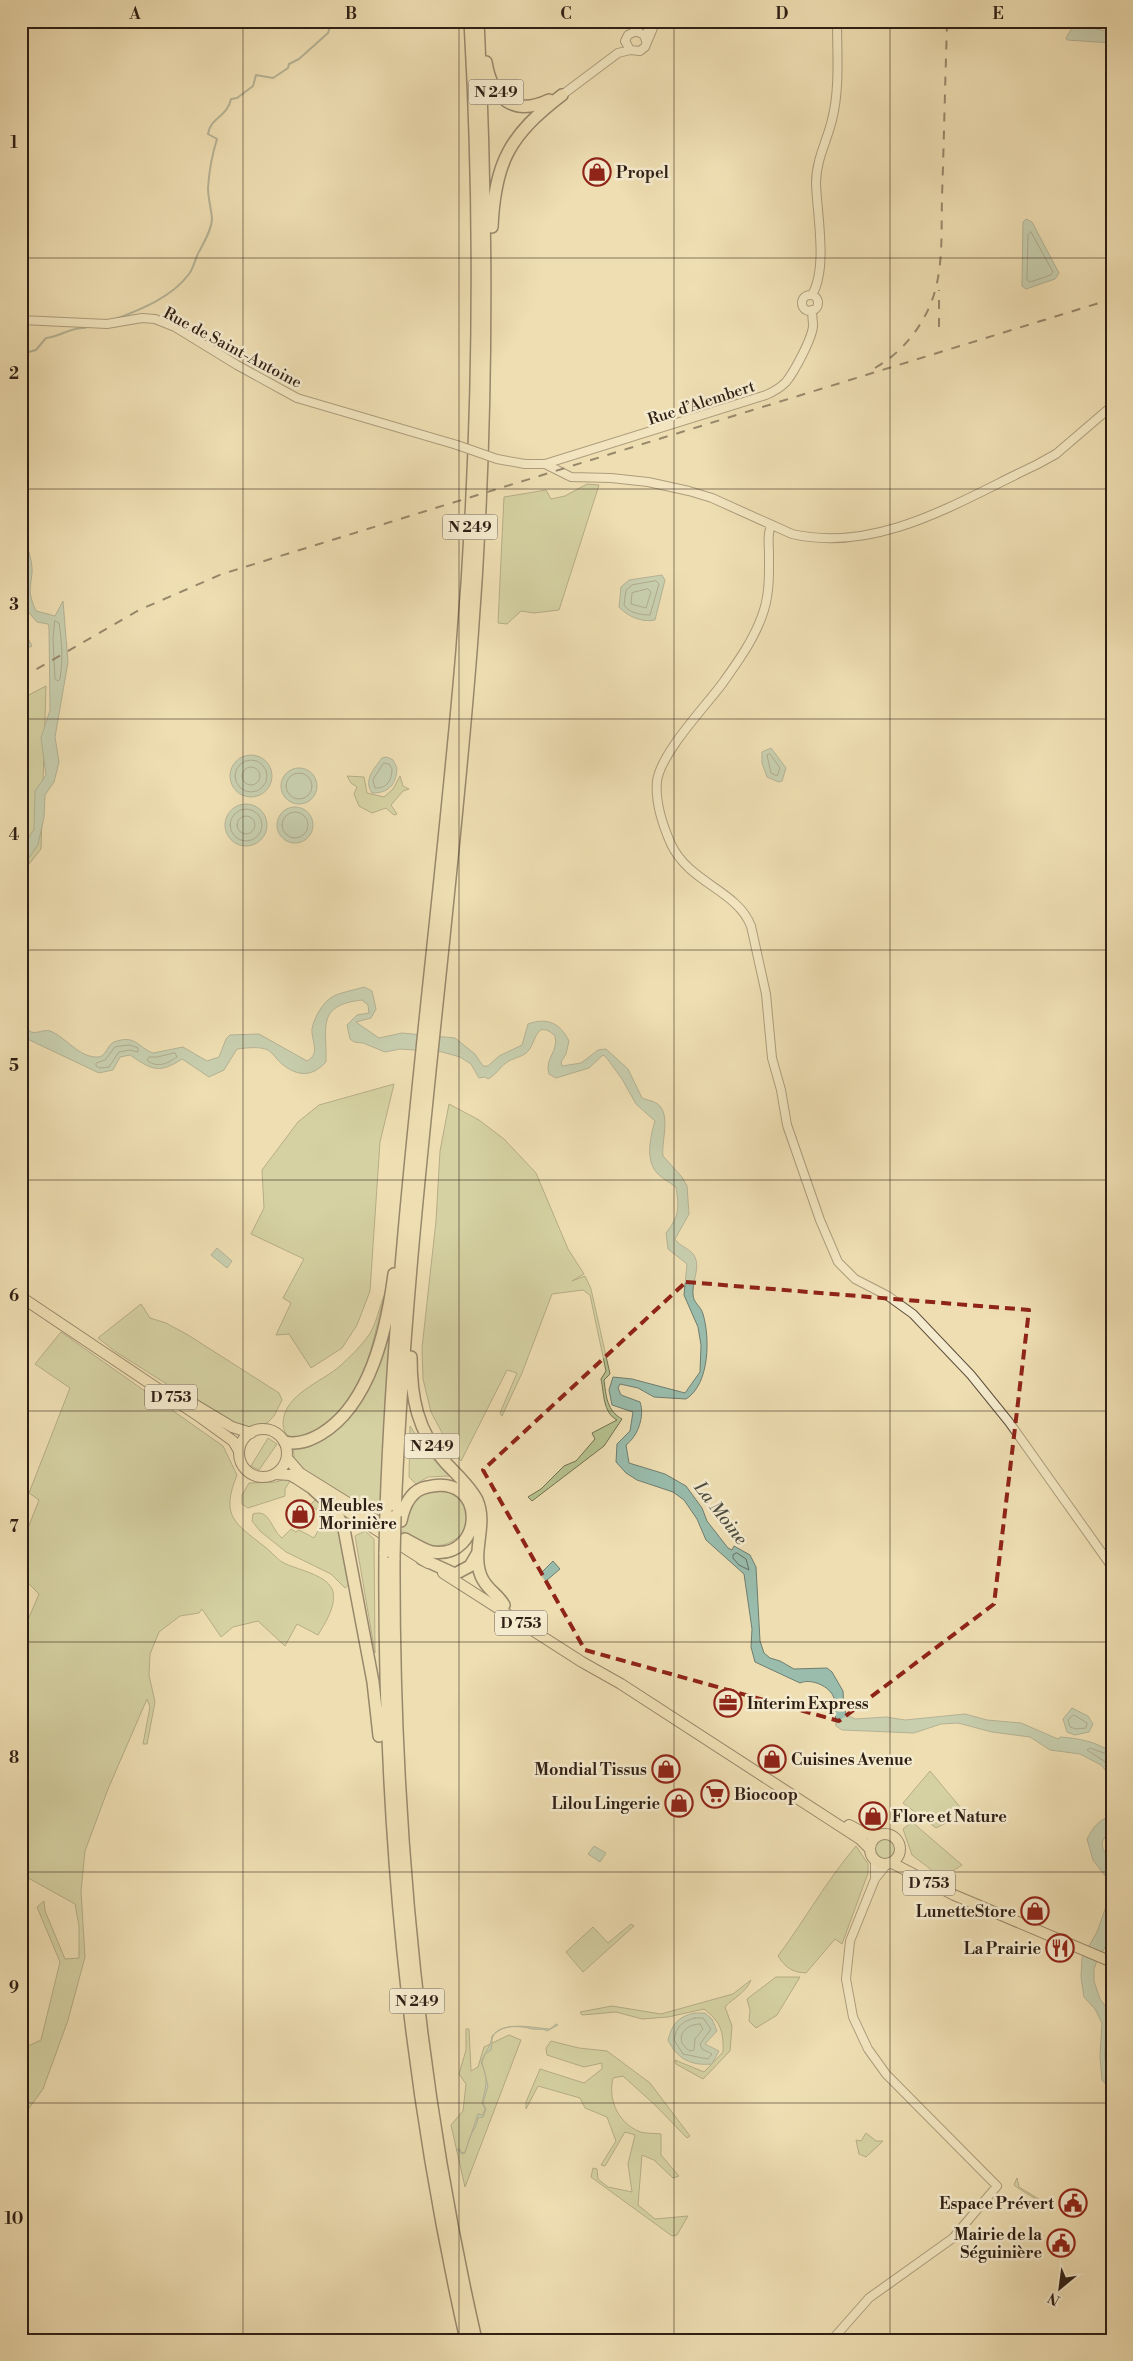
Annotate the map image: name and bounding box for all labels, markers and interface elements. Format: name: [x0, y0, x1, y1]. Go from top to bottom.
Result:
text: A: [128, 4, 141, 24]
text: B: [345, 4, 357, 24]
text: C: [560, 4, 572, 24]
text: D: [776, 4, 789, 24]
text: E: [992, 4, 1004, 24]
road number: N 249: [468, 80, 524, 104]
text: 1: [10, 133, 18, 153]
shop icon: Propel: [582, 157, 612, 187]
place label: Propel: [616, 163, 670, 183]
street label: Rue de Saint-Antoine: [160, 303, 305, 393]
text: 2: [9, 364, 19, 384]
street label: Rue d’Alembert: [645, 376, 758, 430]
road number: N 249: [442, 514, 498, 540]
text: 3: [9, 595, 19, 615]
text: 4: [9, 825, 20, 845]
text: 5: [9, 1056, 19, 1076]
text: 6: [9, 1286, 19, 1306]
road number: D 753: [145, 1384, 197, 1410]
road number: N 249: [404, 1434, 460, 1458]
water label: La Moine: [688, 1476, 753, 1550]
place label: Meubles Morinière: [319, 1496, 397, 1534]
shop icon: Meubles Morinière: [285, 1499, 315, 1529]
text: 7: [9, 1517, 19, 1537]
road number: D 753: [495, 1610, 547, 1636]
office icon: Interim Express: [713, 1688, 743, 1718]
place label: Interim Express: [747, 1694, 869, 1714]
shop icon: Cuisines Avenue: [757, 1744, 787, 1774]
text: 8: [9, 1748, 19, 1768]
place label: Cuisines Avenue: [791, 1750, 913, 1770]
shop icon: Mondial Tissus: [651, 1754, 681, 1784]
place label: Mondial Tissus: [534, 1760, 647, 1780]
supermarket icon: Biocoop: [700, 1779, 730, 1809]
place label: Biocoop: [734, 1785, 798, 1805]
shop icon: Lilou Lingerie: [664, 1788, 694, 1818]
place label: Lilou Lingerie: [551, 1794, 660, 1814]
shop icon: Flore et Nature: [858, 1801, 888, 1831]
place label: Flore et Nature: [892, 1807, 1007, 1827]
road number: D 753: [903, 1870, 955, 1896]
shop icon: LunetteStore: [1020, 1896, 1050, 1926]
place label: LunetteStore: [916, 1902, 1016, 1922]
restaurant icon: La Prairie: [1045, 1933, 1075, 1963]
place label: La Prairie: [964, 1939, 1041, 1959]
text: 9: [9, 1978, 19, 1998]
road number: N 249: [390, 1988, 444, 2014]
public building icon: Espace Prévert: [1058, 2188, 1088, 2218]
place label: Espace Prévert: [939, 2194, 1054, 2214]
text: 10: [5, 2209, 23, 2229]
place label: Mairie de la Séguinière: [954, 2225, 1042, 2263]
public building icon: Mairie de la Séguinière: [1046, 2228, 1076, 2258]
north arrow: [1036, 2264, 1086, 2314]
text: N: [1045, 2288, 1063, 2309]

